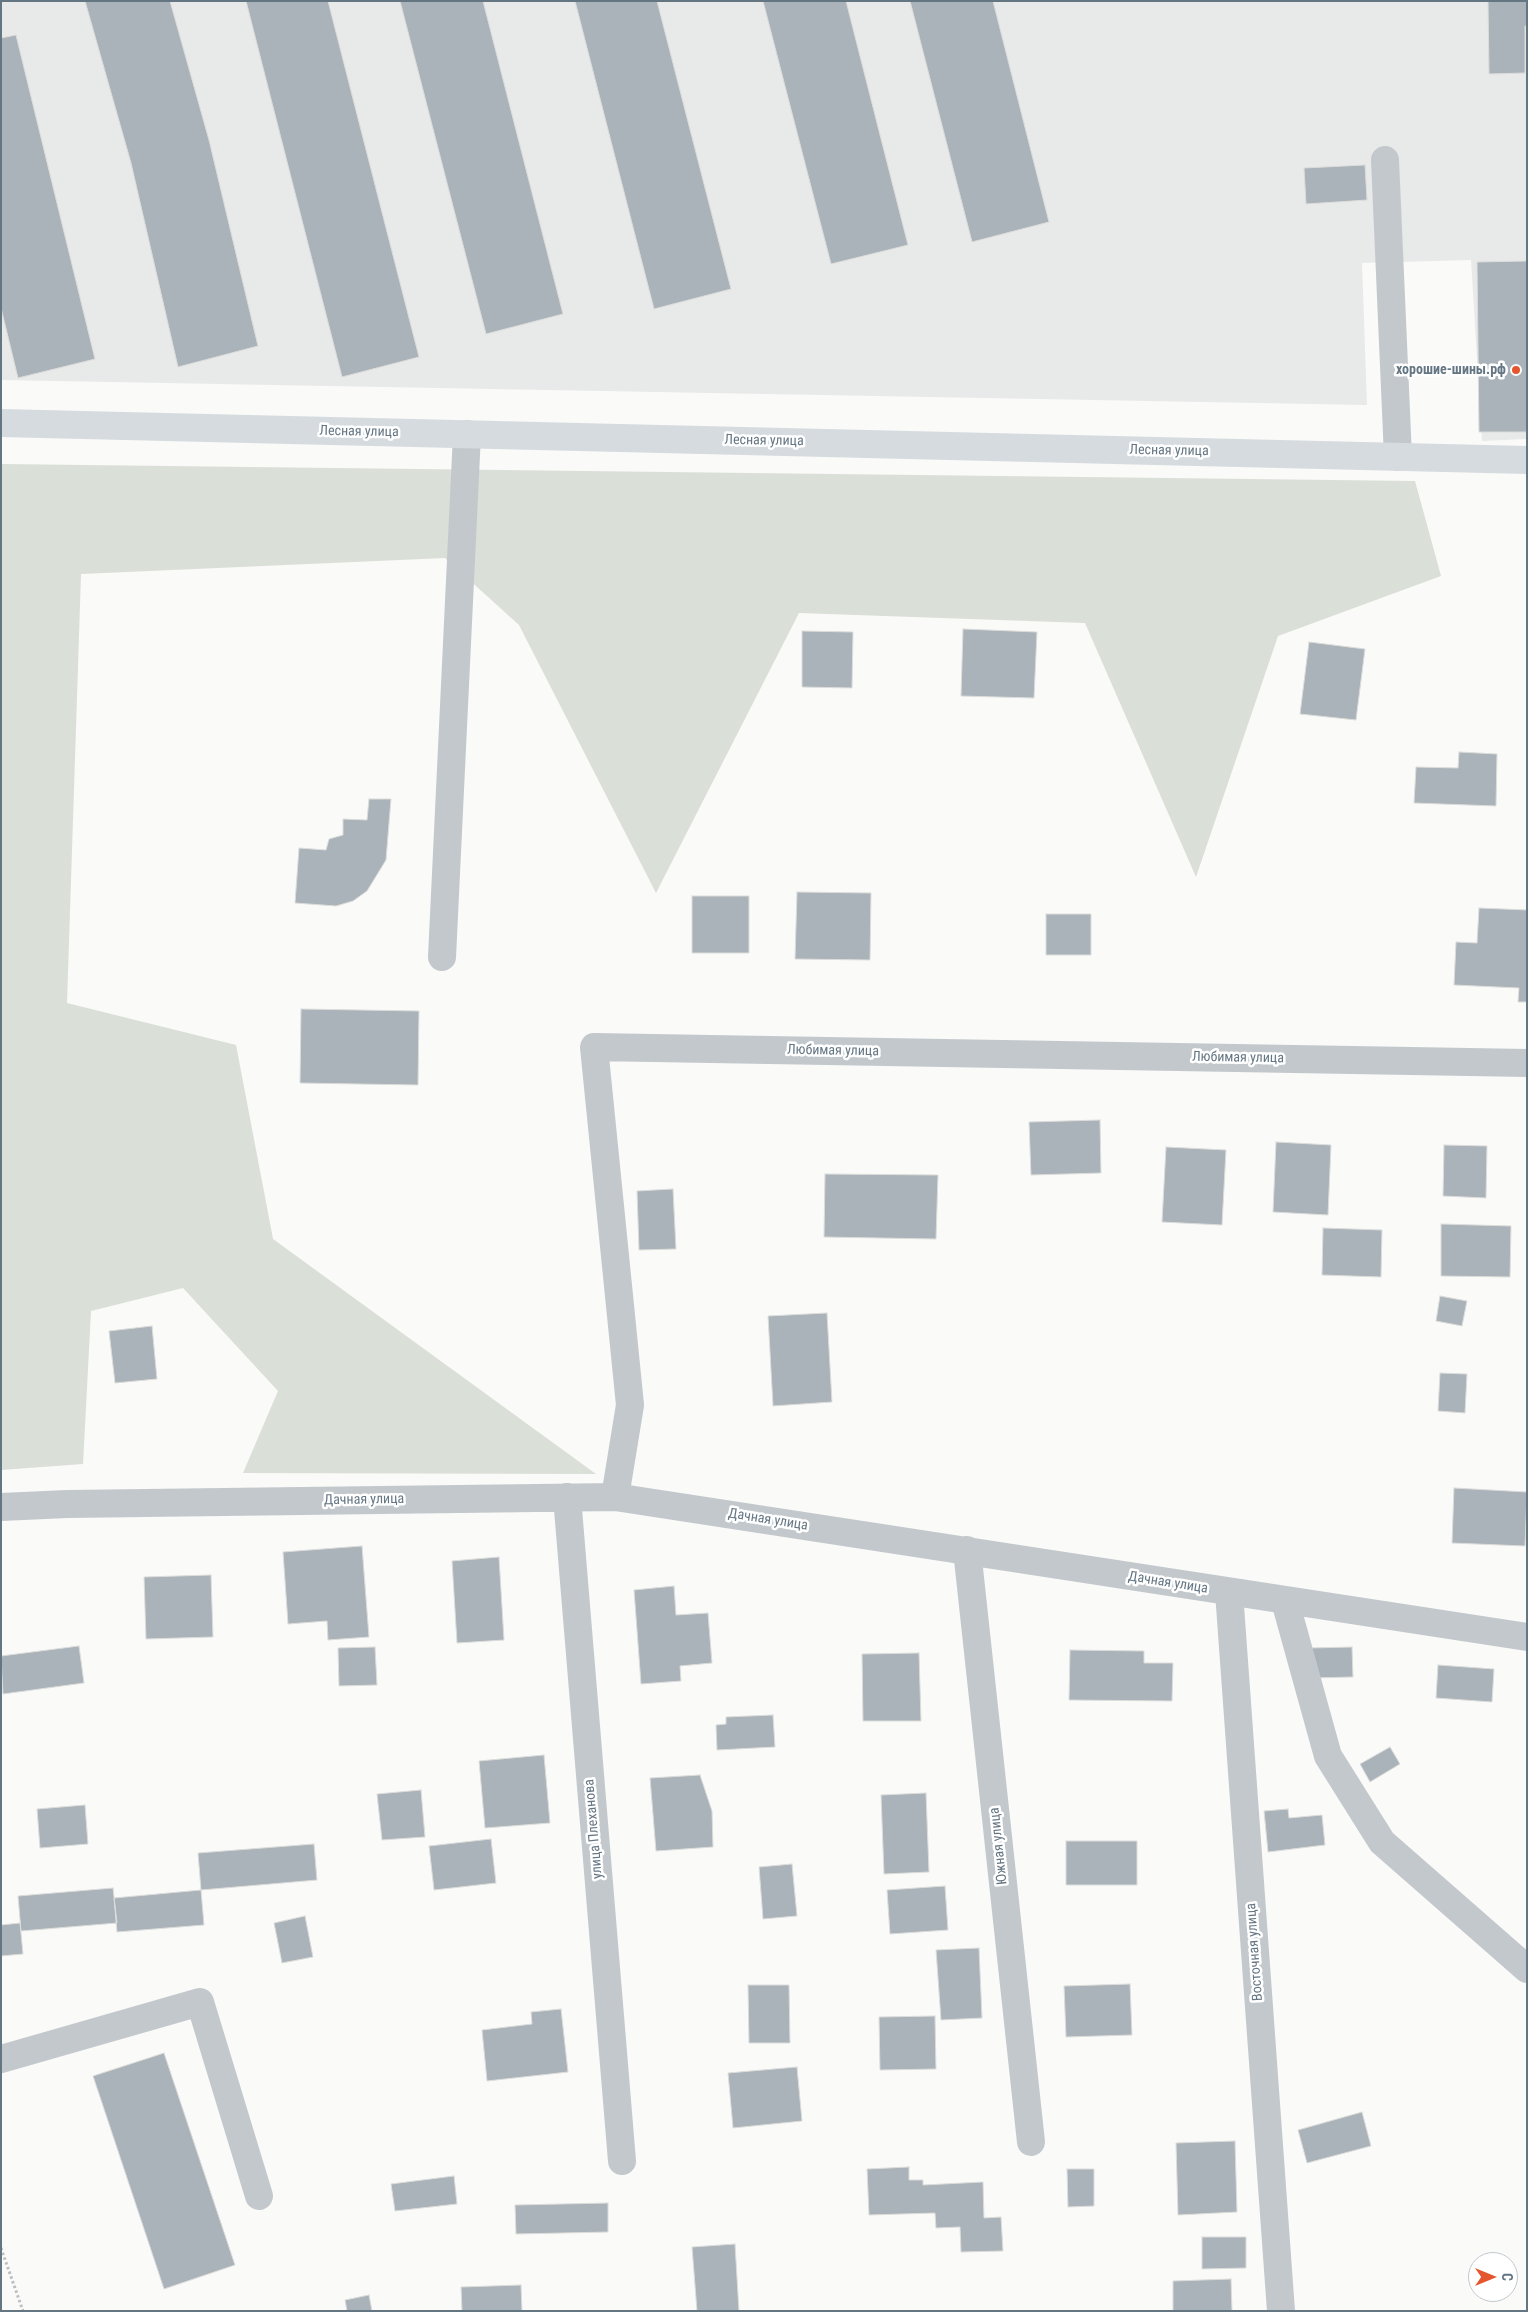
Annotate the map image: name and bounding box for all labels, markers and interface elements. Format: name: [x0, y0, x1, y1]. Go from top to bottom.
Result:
place label: хорошие-шины.рф: [1396, 362, 1506, 378]
marker: хорошие-шины.рф: [1510, 364, 1522, 376]
street label: Лесная улица: [319, 423, 399, 441]
street label: Лесная улица: [724, 432, 804, 450]
street label: Лесная улица: [1129, 442, 1209, 460]
street label: Любимая улица: [787, 1042, 879, 1060]
street label: Любимая улица: [1192, 1049, 1284, 1067]
street label: Дачная улица: [324, 1491, 404, 1509]
street label: Дачная улица: [727, 1505, 809, 1535]
street label: Дачная улица: [1127, 1568, 1209, 1598]
street label: улица Плеханова: [581, 1778, 607, 1880]
street label: Южная улица: [987, 1807, 1011, 1885]
street label: Восточная улица: [1243, 1902, 1267, 2002]
north arrow: [1468, 2252, 1518, 2302]
text: С: [1499, 2273, 1515, 2281]

